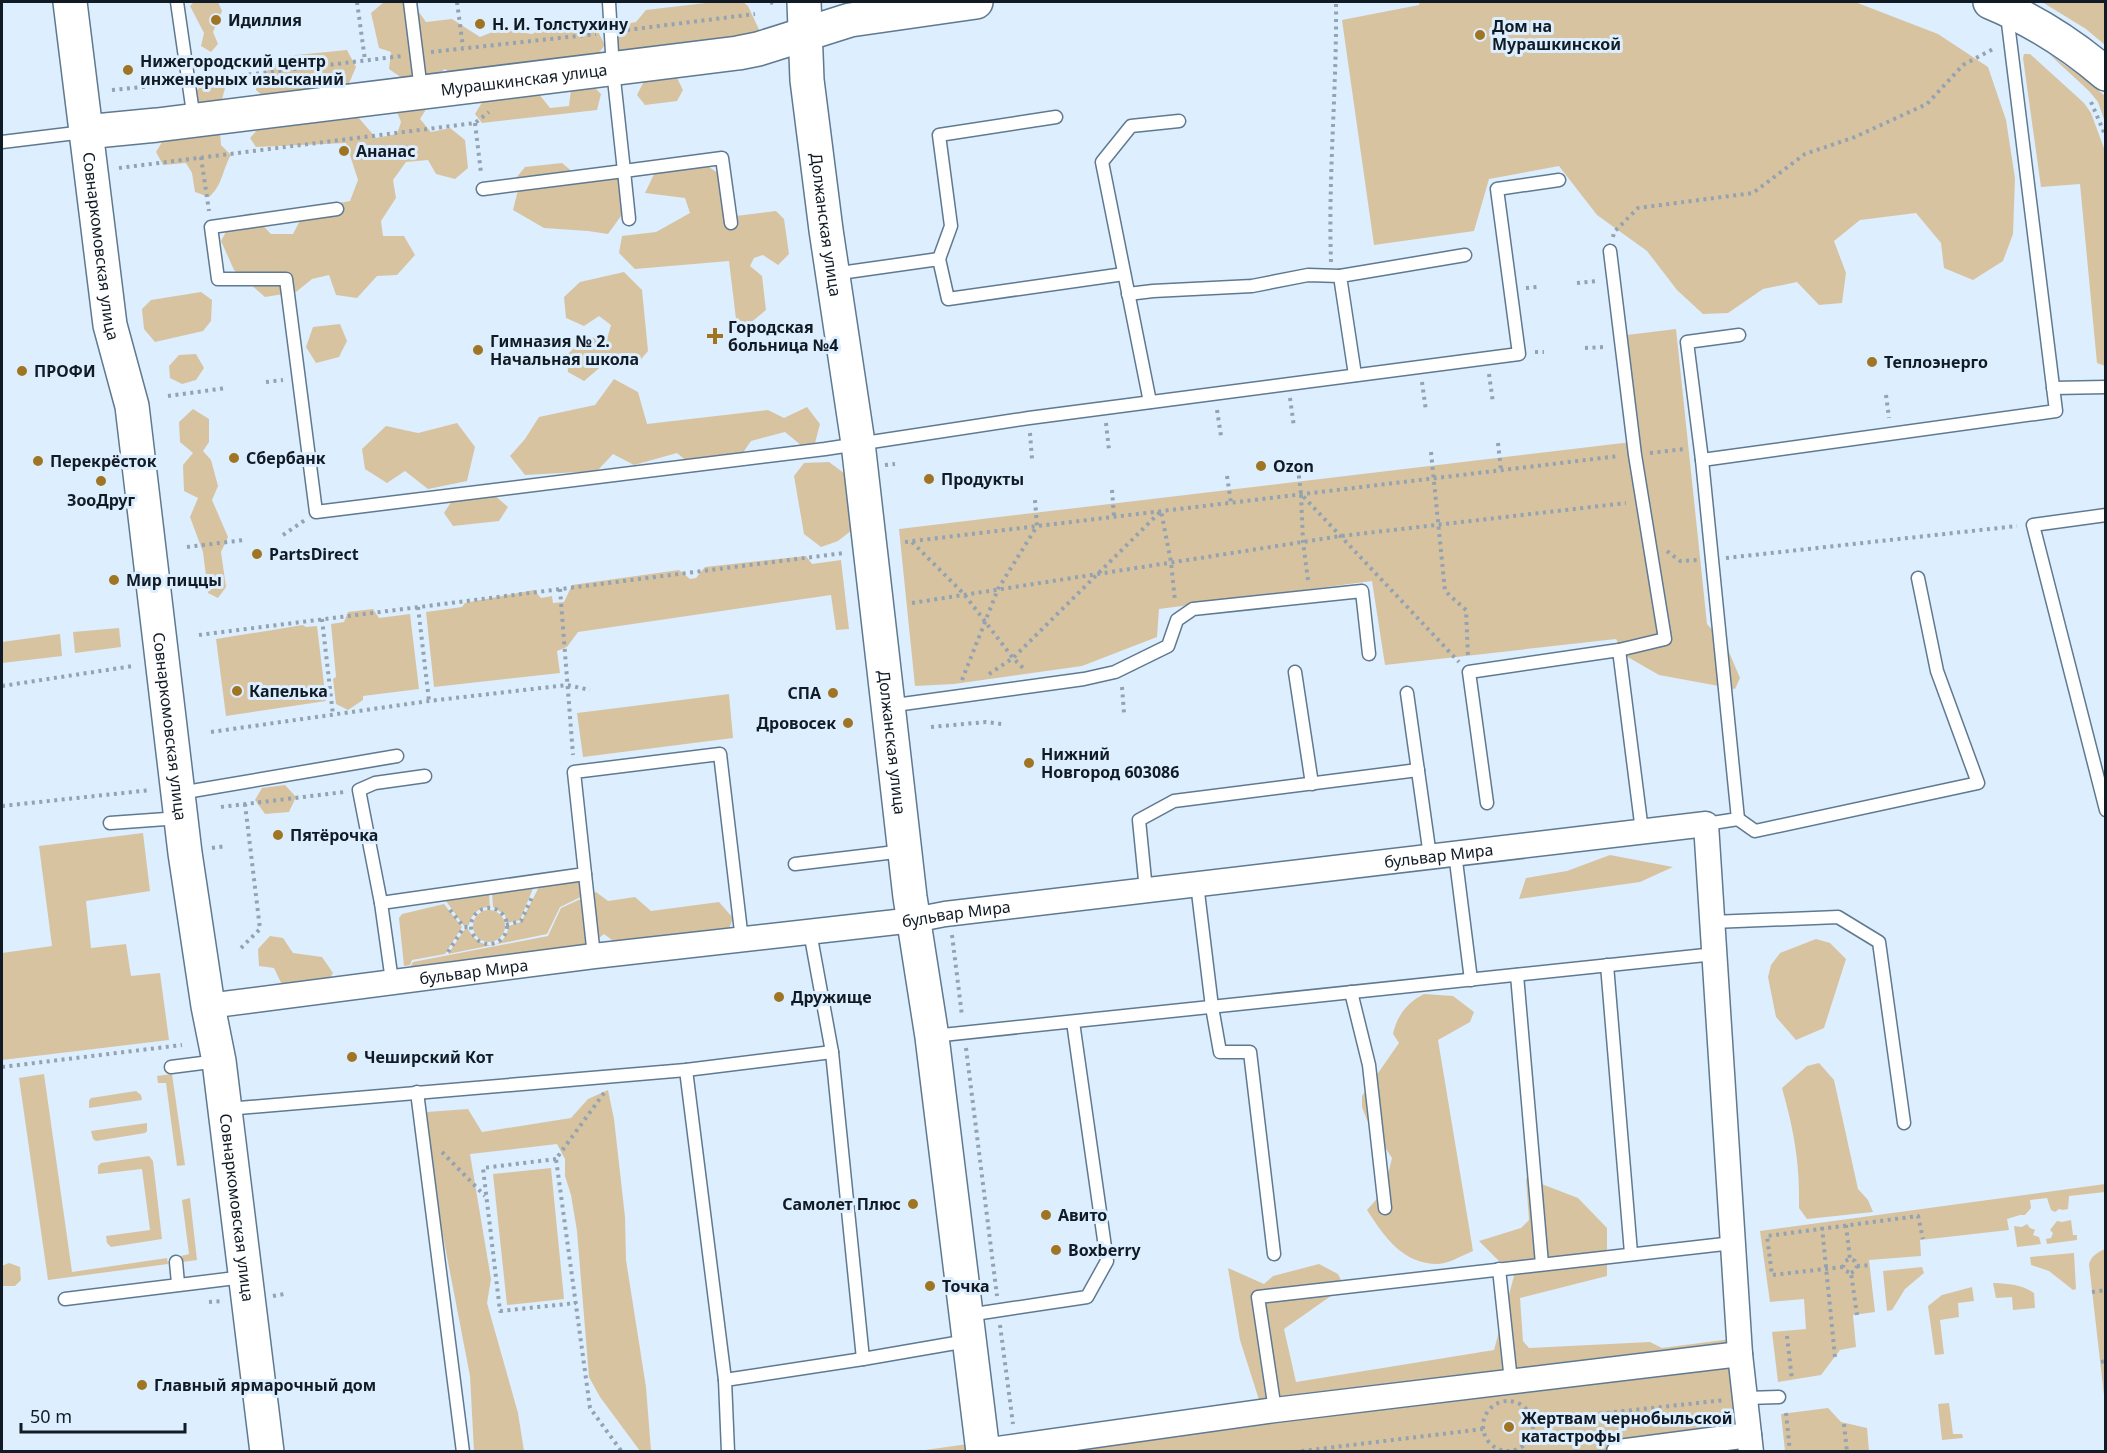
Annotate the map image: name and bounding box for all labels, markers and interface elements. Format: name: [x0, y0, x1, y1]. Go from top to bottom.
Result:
place label: Идиллия: [228, 9, 302, 31]
marker: Идиллия: [209, 13, 223, 27]
place label: Н. И. Толстухину: [492, 13, 629, 35]
place label: Дом на Мурашкинской: [1492, 15, 1621, 55]
marker: Н. И. Толстухину: [473, 17, 487, 31]
marker: Дом на Мурашкинской: [1473, 28, 1487, 42]
place label: Нижегородский центр инженерных изысканий: [140, 50, 344, 90]
street label: Мурашкинская улица: [439, 58, 608, 101]
marker: Нижегородский центр инженерных изысканий: [121, 63, 135, 77]
place label: Ананас: [356, 140, 416, 162]
marker: Ананас: [337, 144, 351, 158]
street label: Совнаркомовская улица: [78, 151, 125, 343]
street label: Должанская улица: [805, 152, 847, 298]
place label: Городская больница №4: [728, 316, 838, 356]
marker: Городская больница №4: [706, 327, 724, 345]
place label: Гимназия № 2. Начальная школа: [490, 330, 639, 370]
marker: Гимназия № 2. Начальная школа: [471, 343, 485, 357]
place label: Теплоэнерго: [1884, 351, 1988, 373]
marker: Теплоэнерго: [1865, 355, 1879, 369]
place label: ПРОФИ: [34, 360, 96, 382]
marker: ПРОФИ: [15, 364, 29, 378]
place label: Сбербанк: [246, 447, 326, 469]
place label: Перекрёсток: [50, 450, 157, 472]
marker: Сбербанк: [227, 451, 241, 465]
marker: Перекрёсток: [31, 454, 45, 468]
place label: Ozon: [1273, 455, 1314, 477]
marker: Ozon: [1254, 459, 1268, 473]
place label: Продукты: [941, 468, 1024, 490]
marker: Продукты: [922, 472, 936, 486]
marker: ЗооДруг: [94, 474, 108, 488]
place label: ЗооДруг: [67, 489, 135, 511]
place label: PartsDirect: [269, 543, 359, 565]
marker: PartsDirect: [250, 547, 264, 561]
place label: Мир пиццы: [126, 569, 222, 591]
marker: Мир пиццы: [107, 573, 121, 587]
street label: Совнаркомовская улица: [148, 631, 192, 822]
street label: Должанская улица: [873, 669, 911, 816]
place label: Капелька: [249, 680, 328, 702]
place label: СПА: [787, 682, 822, 704]
marker: Капелька: [230, 684, 244, 698]
marker: СПА: [826, 686, 840, 700]
place label: Дровосек: [757, 712, 836, 734]
marker: Дровосек: [841, 716, 855, 730]
place label: Нижний Новгород 603086: [1041, 743, 1179, 783]
marker: Нижний Новгород 603086: [1022, 756, 1036, 770]
place label: Пятёрочка: [290, 824, 378, 846]
marker: Пятёрочка: [271, 828, 285, 842]
street label: бульвар Мира: [1383, 838, 1494, 873]
street label: бульвар Мира: [901, 895, 1012, 932]
street label: бульвар Мира: [418, 954, 529, 990]
place label: Дружище: [791, 986, 871, 1008]
marker: Дружище: [772, 990, 786, 1004]
place label: Чеширский Кот: [364, 1046, 494, 1068]
marker: Чеширский Кот: [345, 1050, 359, 1064]
street label: Совнаркомовская улица: [215, 1112, 259, 1303]
place label: Самолет Плюс: [782, 1193, 901, 1215]
marker: Самолет Плюс: [906, 1197, 920, 1211]
place label: Авито: [1058, 1204, 1107, 1226]
marker: Авито: [1039, 1208, 1053, 1222]
place label: Boxberry: [1068, 1239, 1142, 1261]
marker: Boxberry: [1049, 1243, 1063, 1257]
place label: Точка: [942, 1275, 990, 1297]
marker: Точка: [923, 1279, 937, 1293]
place label: Главный ярмарочный дом: [154, 1374, 376, 1396]
marker: Главный ярмарочный дом: [135, 1378, 149, 1392]
scale bar: [21, 1396, 184, 1434]
text: 50 m: [30, 1404, 72, 1428]
place label: Жертвам чернобыльской катастрофы: [1521, 1407, 1733, 1447]
marker: Жертвам чернобыльской катастрофы: [1502, 1420, 1516, 1434]

